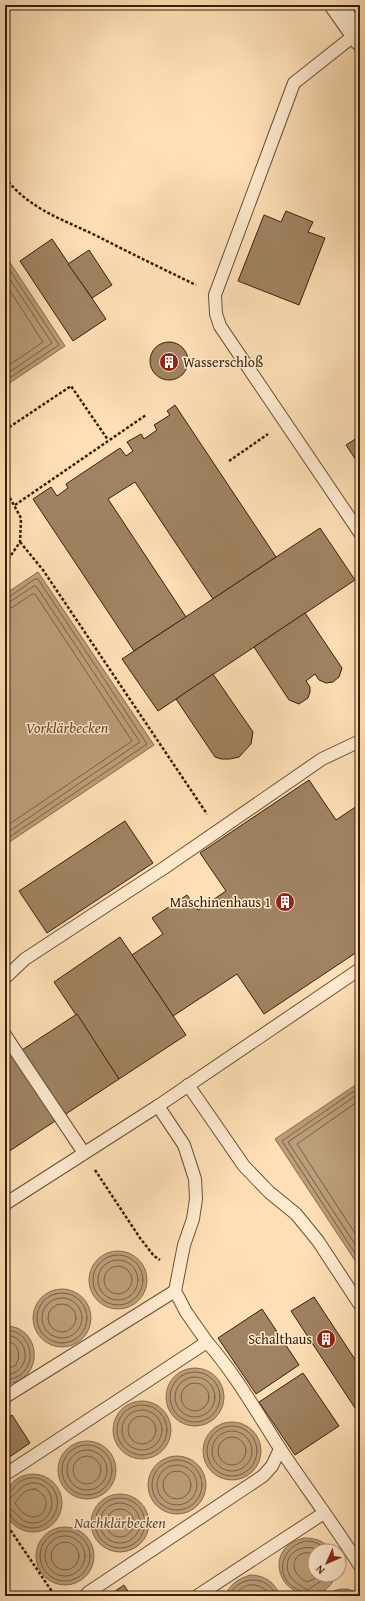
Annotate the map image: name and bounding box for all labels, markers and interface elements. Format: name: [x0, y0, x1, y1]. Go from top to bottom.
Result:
building icon: Wasserschloß: [158, 351, 180, 373]
place label: Wasserschloß: [183, 352, 263, 372]
water label: Vorklärbecken: [26, 717, 109, 738]
building icon: Maschinenhaus 1: [274, 891, 296, 913]
place label: Maschinenhaus 1: [170, 892, 271, 912]
building icon: Schalthaus: [315, 1328, 337, 1350]
place label: Schalthaus: [248, 1329, 312, 1349]
water label: Nachklärbecken: [74, 1512, 166, 1533]
north arrow: [307, 1543, 347, 1583]
text: N: [311, 1561, 328, 1578]

